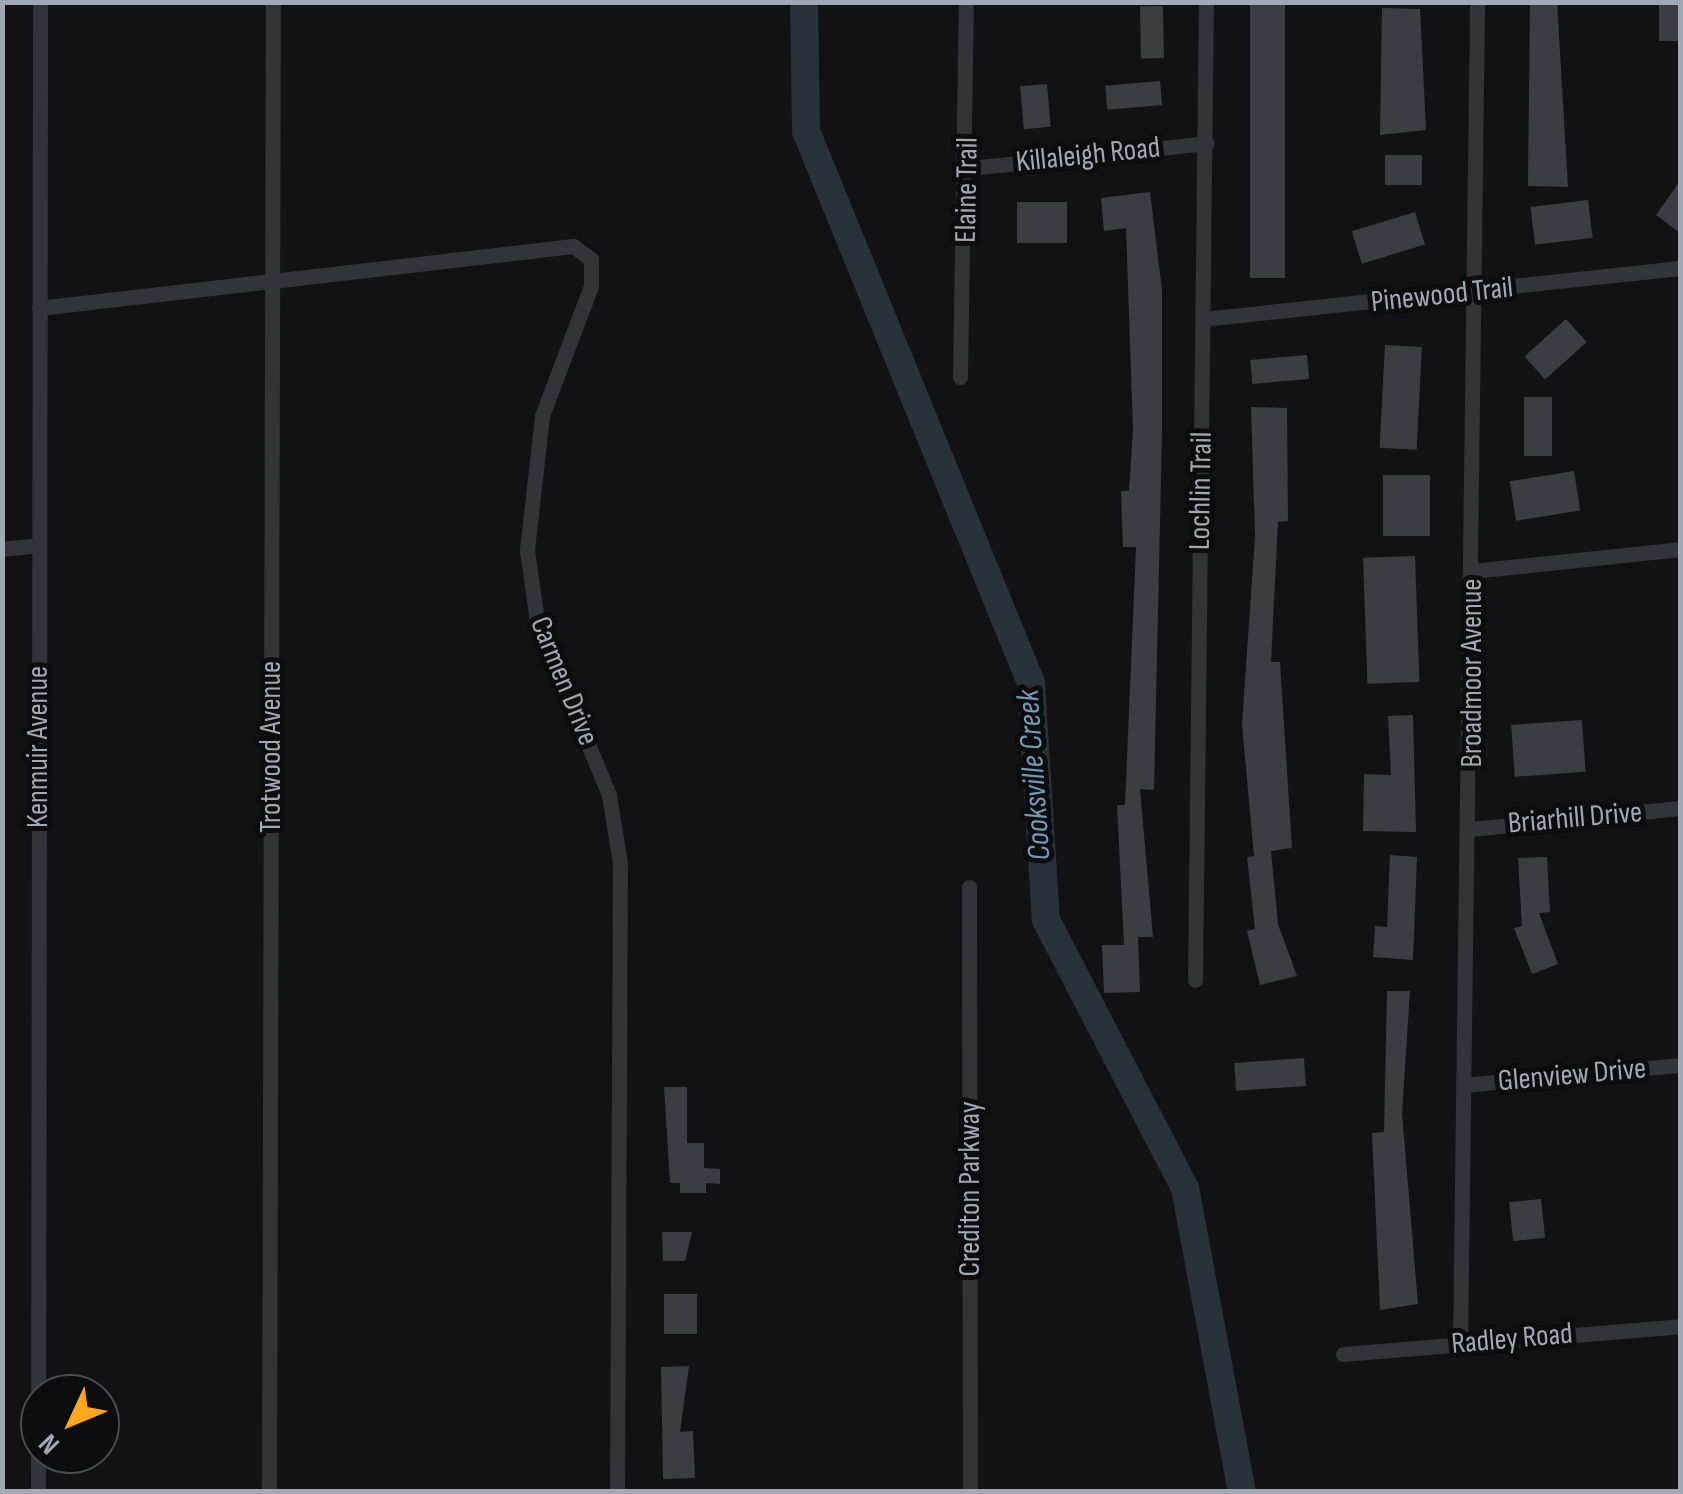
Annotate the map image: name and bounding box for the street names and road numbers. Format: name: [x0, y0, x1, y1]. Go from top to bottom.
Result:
street label: Killaleigh Road: [1014, 130, 1162, 180]
street label: Elaine Trail: [948, 137, 986, 243]
street label: Pinewood Trail: [1369, 270, 1515, 320]
street label: Lochlin Trail: [1182, 432, 1220, 550]
street label: Broadmoor Avenue: [1454, 579, 1490, 767]
street label: Carmen Drive: [522, 611, 606, 751]
street label: Trotwood Avenue: [253, 661, 289, 833]
street label: Kenmuir Avenue: [20, 666, 56, 828]
street label: Briarhill Drive: [1506, 794, 1644, 842]
street label: Glenview Drive: [1496, 1051, 1648, 1099]
street label: Crediton Parkway: [952, 1102, 988, 1276]
street label: Radley Road: [1450, 1316, 1574, 1362]

